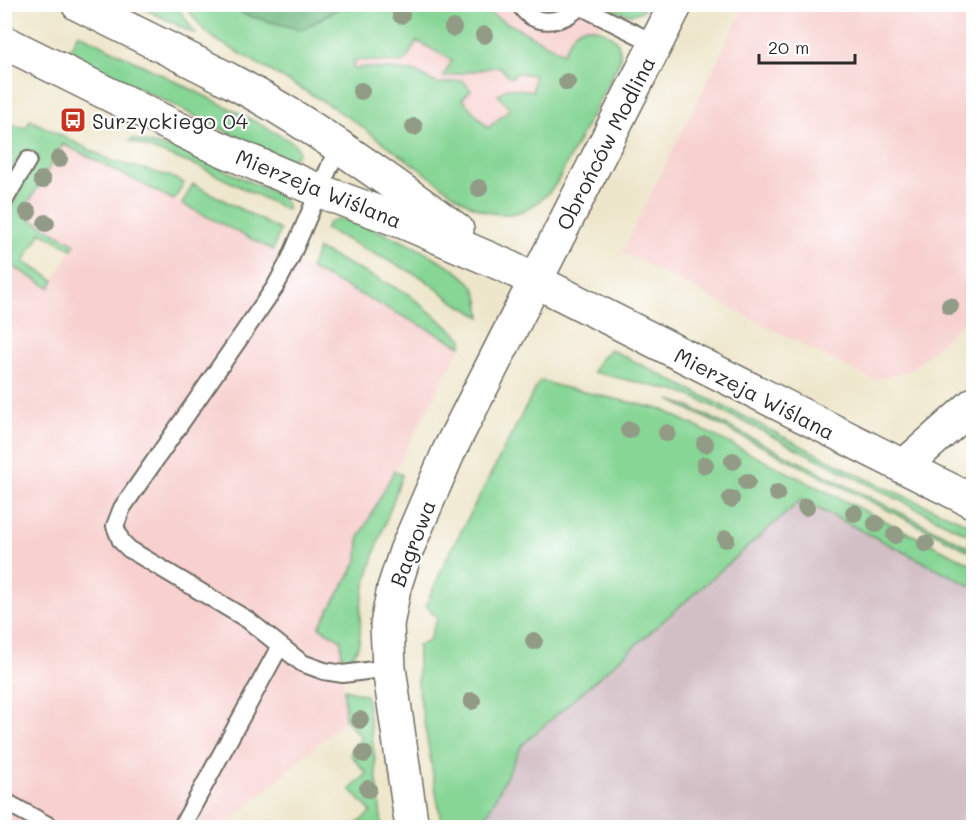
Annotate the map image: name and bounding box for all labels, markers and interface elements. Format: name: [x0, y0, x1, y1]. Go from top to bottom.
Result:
scale bar: [759, 27, 855, 65]
text: 20 m: [768, 35, 809, 59]
street label: Obrońców Modlina: [550, 52, 660, 234]
bus stop icon: Surzyckiego 04: [58, 105, 88, 135]
place label: Surzyckiego 04: [92, 107, 249, 134]
street label: Mierzeja Wiślana: [232, 142, 406, 234]
street label: Mierzeja Wiślana: [670, 341, 840, 445]
street label: Bagrowa: [383, 496, 441, 590]

